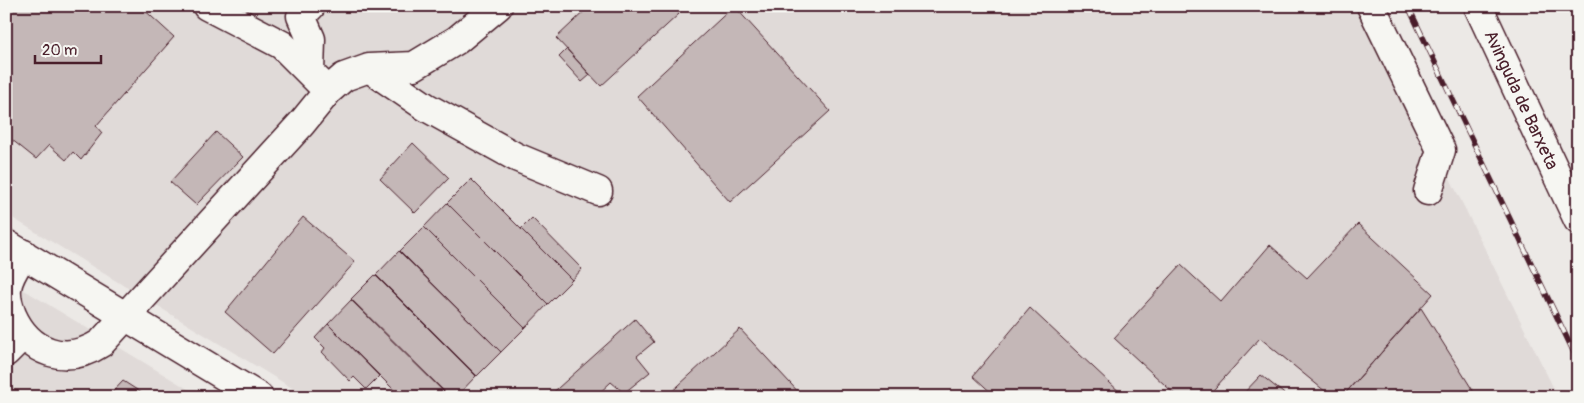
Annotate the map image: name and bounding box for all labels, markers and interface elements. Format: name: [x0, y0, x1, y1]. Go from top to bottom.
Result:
street label: Avinguda de Barxeta: [1479, 27, 1563, 173]
scale bar: [35, 32, 101, 64]
text: 20 m: [42, 41, 77, 60]

